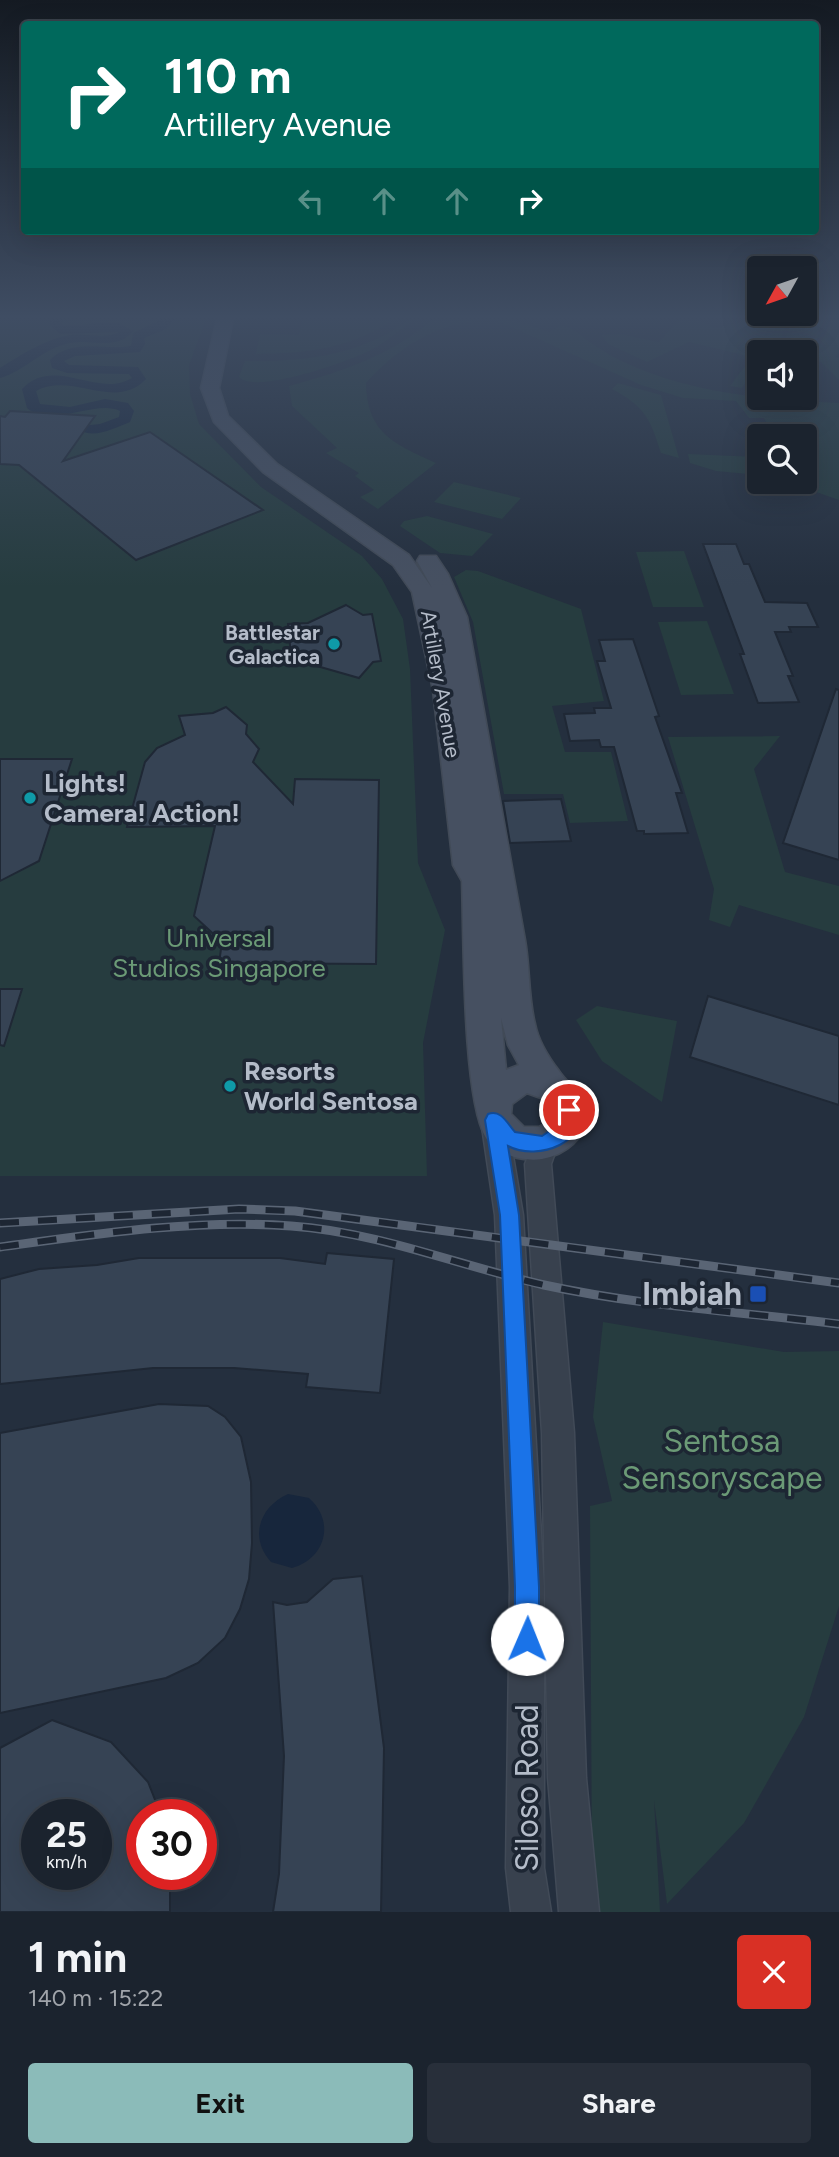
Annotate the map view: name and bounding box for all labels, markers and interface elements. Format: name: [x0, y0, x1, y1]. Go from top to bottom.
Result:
text: 110 m: [164, 46, 292, 105]
icon: right: [49, 49, 140, 140]
text: Artillery Avenue: [164, 106, 391, 144]
icon: left: [292, 182, 330, 220]
icon: ahead: [365, 182, 403, 220]
icon: ahead: [438, 182, 476, 220]
icon: right: [511, 182, 549, 220]
north arrow: [747, 256, 817, 326]
map controls: [747, 256, 817, 494]
button: sound: [747, 340, 817, 410]
button: search: [747, 424, 817, 494]
street label: Artillery Avenue: [416, 608, 466, 760]
place label: Battlestar Galactica: [225, 620, 320, 669]
marker: Battlestar Galactica: [326, 636, 342, 652]
place label: Lights! Camera! Action!: [44, 767, 240, 829]
marker: Lights! Camera! Action!: [22, 790, 38, 806]
park label: Universal Studios Singapore: [112, 922, 326, 984]
place label: Resorts World Sentosa: [244, 1055, 418, 1117]
marker: Resorts World Sentosa: [222, 1078, 238, 1094]
pin: [539, 1080, 599, 1140]
icon: arrive: [550, 1091, 588, 1129]
place label: Imbiah: [642, 1275, 742, 1313]
marker: Imbiah: [748, 1284, 768, 1304]
park label: Sentosa Sensoryscape: [621, 1422, 823, 1497]
position arrow: [490, 1602, 564, 1676]
street label: Siloso Road: [508, 1704, 546, 1872]
speed limit sign: 30: [126, 1799, 217, 1890]
text: 25: [46, 1814, 87, 1856]
text: km/h: [46, 1851, 87, 1873]
text: 1 min: [28, 1932, 127, 1983]
button: close: [737, 1935, 811, 2009]
text: 140 m · 15:22: [28, 1984, 163, 2012]
button: Exit: [28, 2063, 413, 2143]
button: Share: [427, 2063, 811, 2143]

